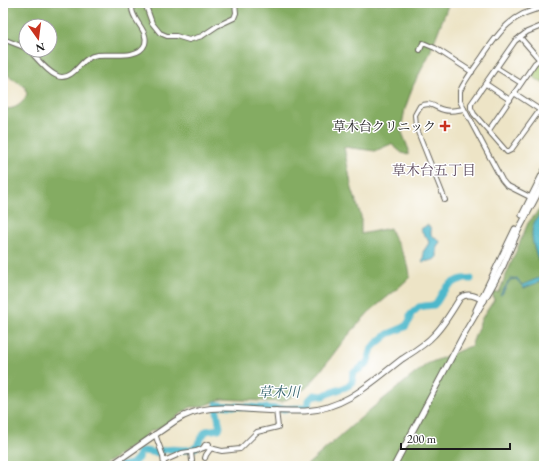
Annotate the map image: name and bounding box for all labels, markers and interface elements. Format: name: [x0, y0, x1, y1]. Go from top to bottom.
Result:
north arrow: [18, 18, 58, 58]
text: N: [34, 40, 46, 56]
place label: 草木台クリニック: [333, 118, 436, 135]
marker: 草木台クリニック: [439, 120, 451, 132]
district label: 草木台五丁目: [392, 161, 476, 179]
water label: 草木川: [258, 383, 302, 401]
scale bar: [401, 425, 510, 451]
text: 200 m: [407, 431, 437, 447]

